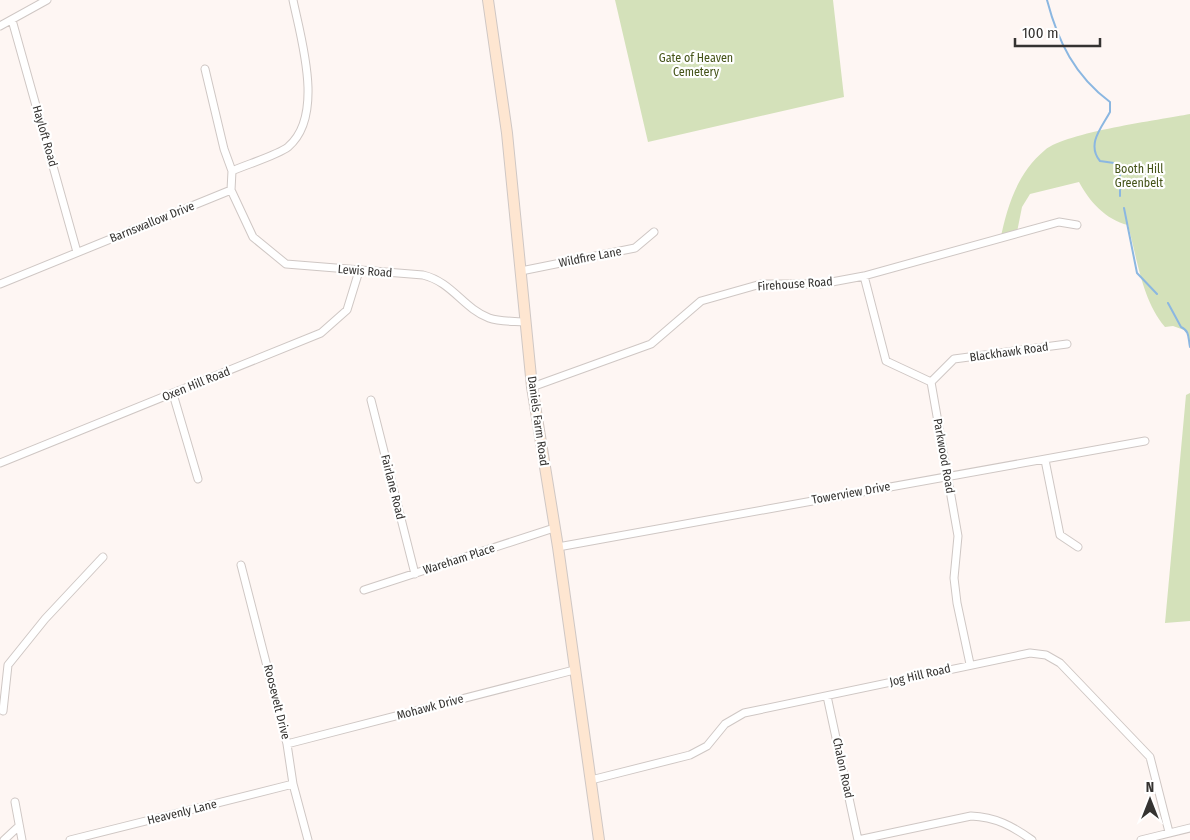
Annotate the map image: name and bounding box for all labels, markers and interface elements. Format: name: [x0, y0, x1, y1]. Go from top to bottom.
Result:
scale bar: [1015, 15, 1100, 47]
text: 100 m: [1022, 24, 1059, 42]
park label: Gate of Heaven Cemetery: [659, 51, 733, 79]
street label: Hayloft Road: [30, 104, 60, 168]
park label: Booth Hill Greenbelt: [1115, 162, 1163, 190]
street label: Barnswallow Drive: [108, 199, 196, 245]
street label: Wildfire Lane: [557, 244, 623, 270]
street label: Lewis Road: [337, 262, 393, 280]
street label: Firehouse Road: [757, 274, 833, 294]
street label: Blackhawk Road: [969, 340, 1049, 364]
street label: Oxen Hill Road: [160, 364, 232, 404]
street label: Daniels Farm Road: [525, 375, 551, 467]
street label: Parkwood Road: [931, 417, 957, 495]
street label: Fairlane Road: [378, 453, 408, 521]
street label: Towerview Drive: [811, 479, 891, 507]
street label: Wareham Place: [421, 541, 497, 577]
street label: Jog Hill Road: [888, 661, 952, 689]
street label: Roosevelt Drive: [261, 663, 293, 741]
street label: Mohawk Drive: [395, 691, 465, 723]
street label: Chalon Road: [830, 736, 856, 800]
north arrow: [1125, 775, 1175, 825]
text: N: [1146, 779, 1154, 796]
street label: Heavenly Lane: [146, 797, 218, 827]

